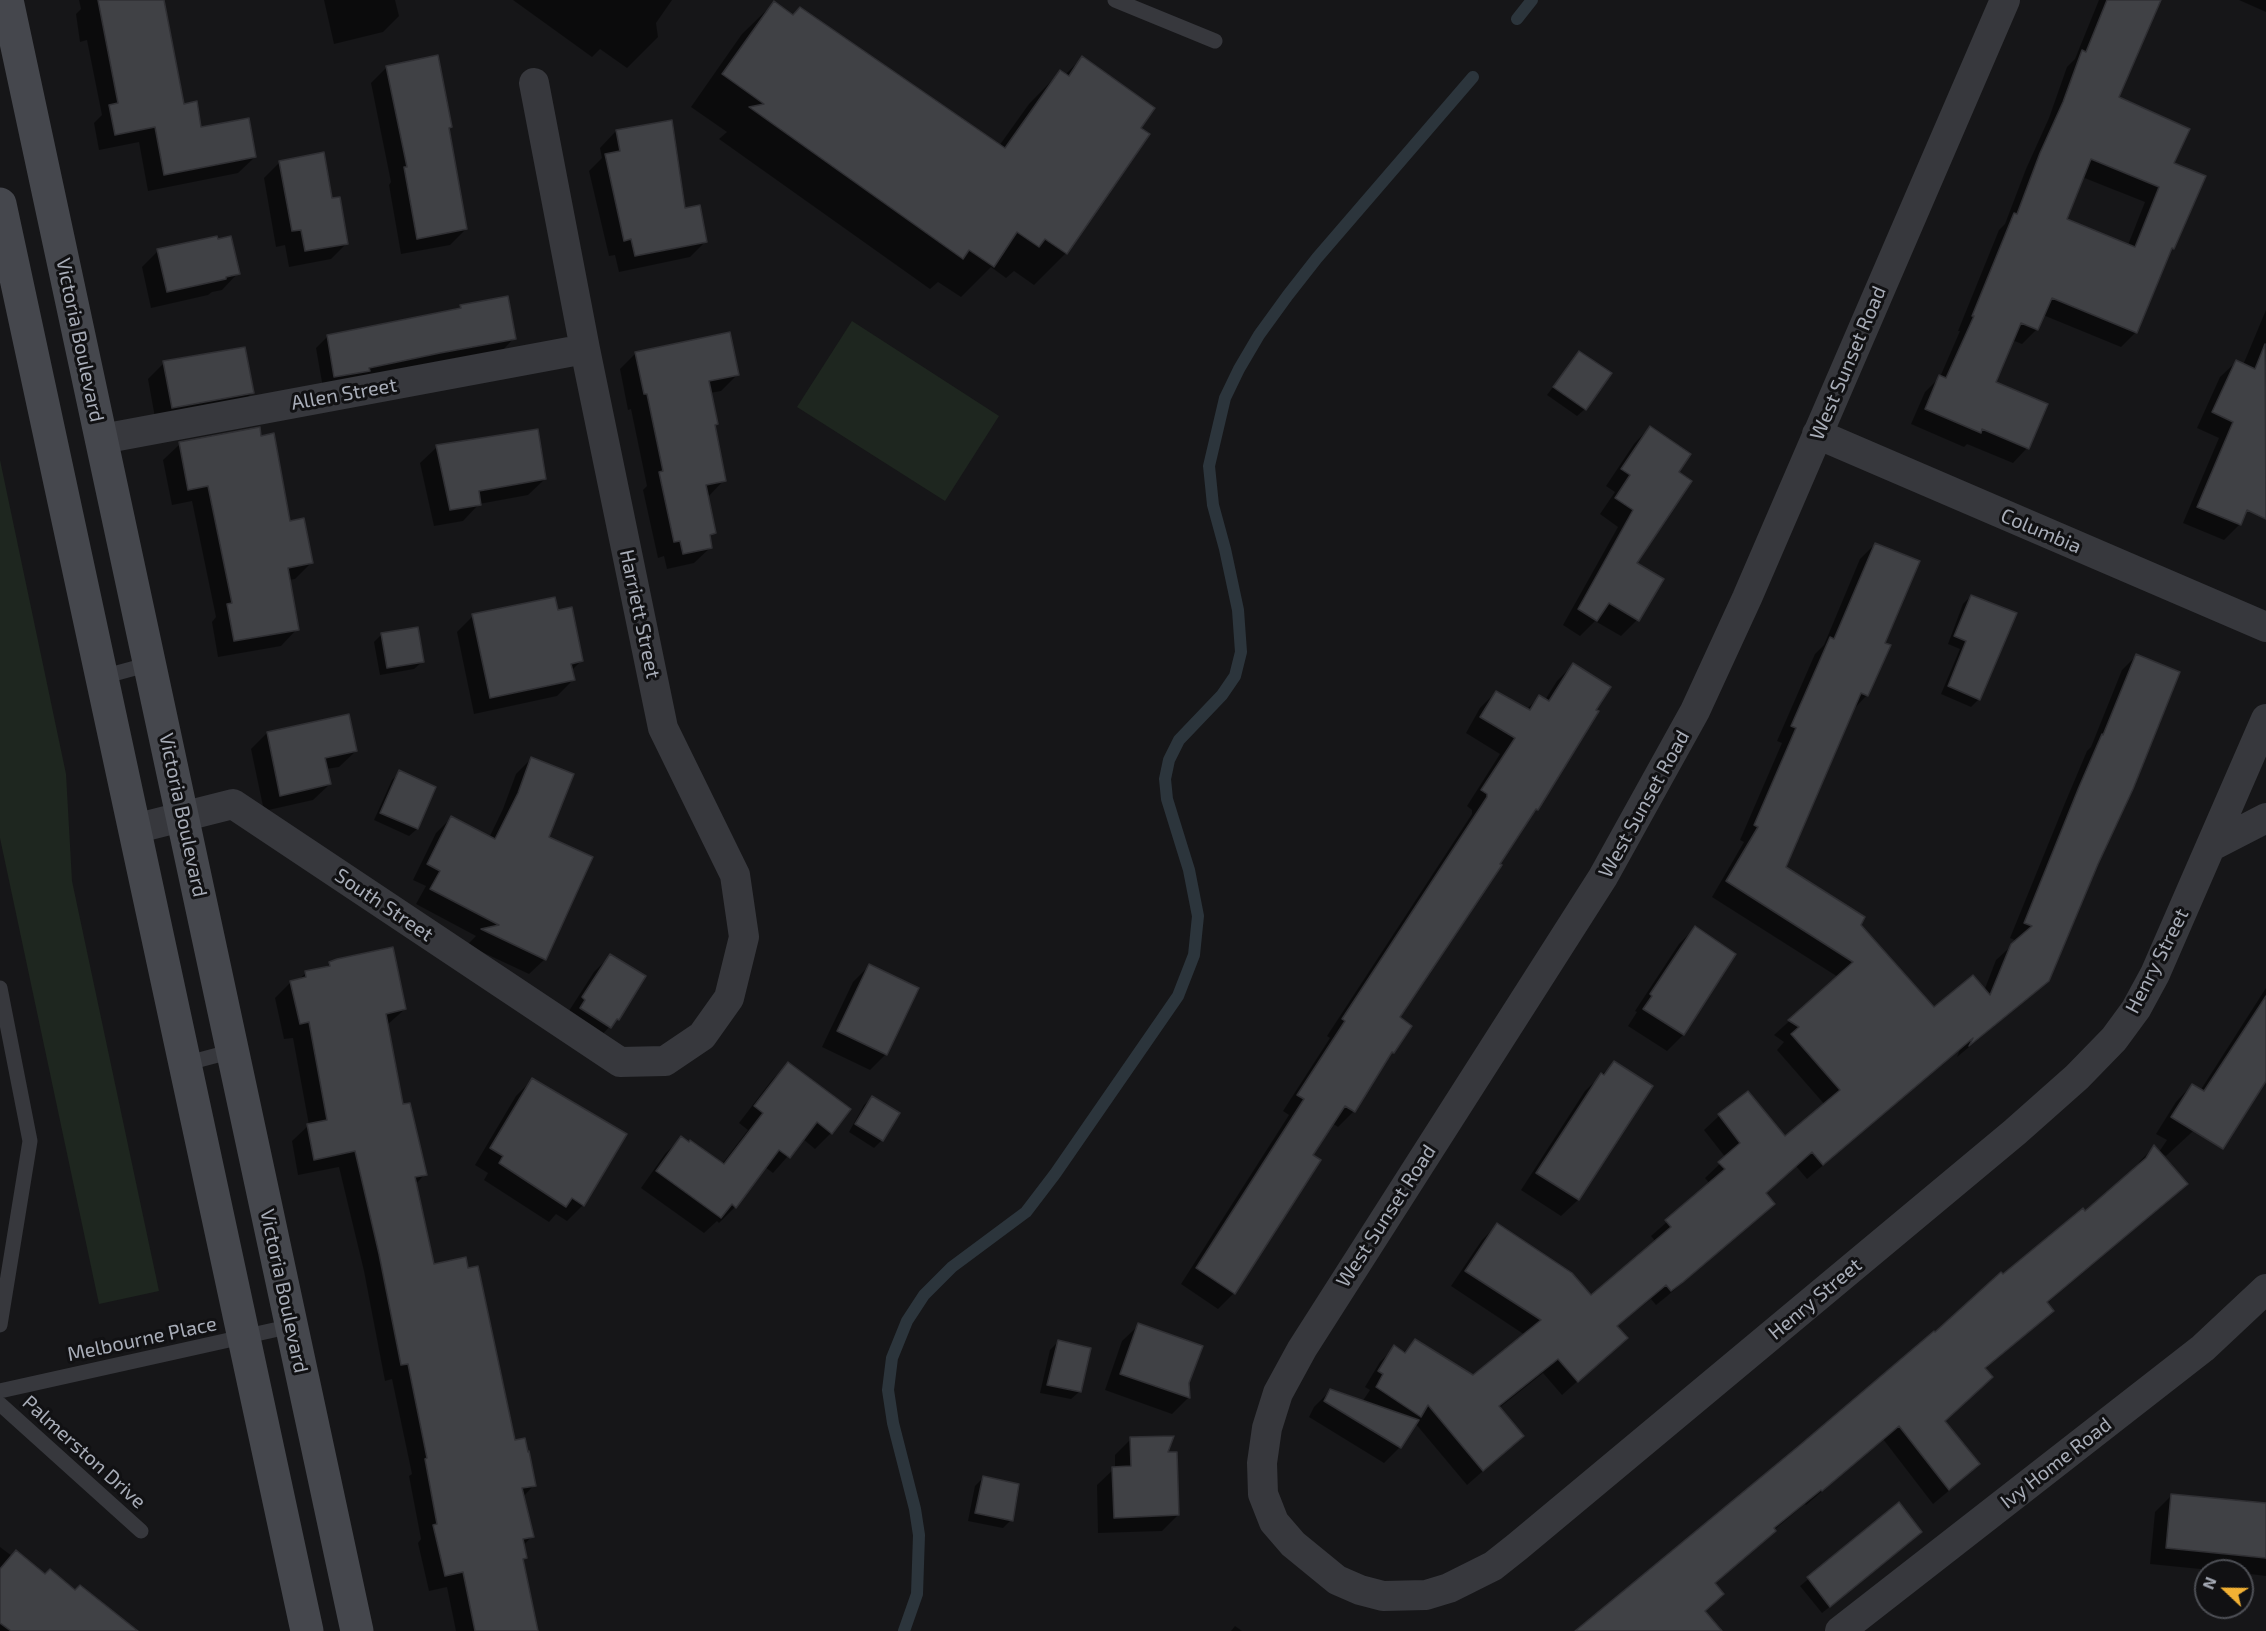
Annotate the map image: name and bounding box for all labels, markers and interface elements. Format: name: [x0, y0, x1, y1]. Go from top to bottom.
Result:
street label: Victoria Boulevard: [51, 256, 109, 424]
street label: West Sunset Road: [1805, 282, 1891, 444]
street label: Allen Street: [289, 373, 399, 415]
street label: Columbia: [1997, 503, 2085, 559]
street label: Harriett Street: [615, 547, 665, 681]
street label: West Sunset Road: [1594, 726, 1694, 882]
street label: Victoria Boulevard: [154, 731, 212, 899]
street label: South Street: [330, 863, 438, 947]
street label: Henry Street: [2120, 905, 2194, 1017]
street label: West Sunset Road: [1331, 1140, 1441, 1292]
street label: Victoria Boulevard: [255, 1207, 313, 1375]
street label: Henry Street: [1763, 1253, 1867, 1345]
street label: Melbourne Place: [65, 1311, 219, 1367]
street label: Palmerston Drive: [17, 1390, 151, 1514]
street label: Ivy Home Road: [1996, 1412, 2116, 1514]
north arrow: [2194, 1559, 2254, 1619]
text: N: [2198, 1574, 2220, 1592]

